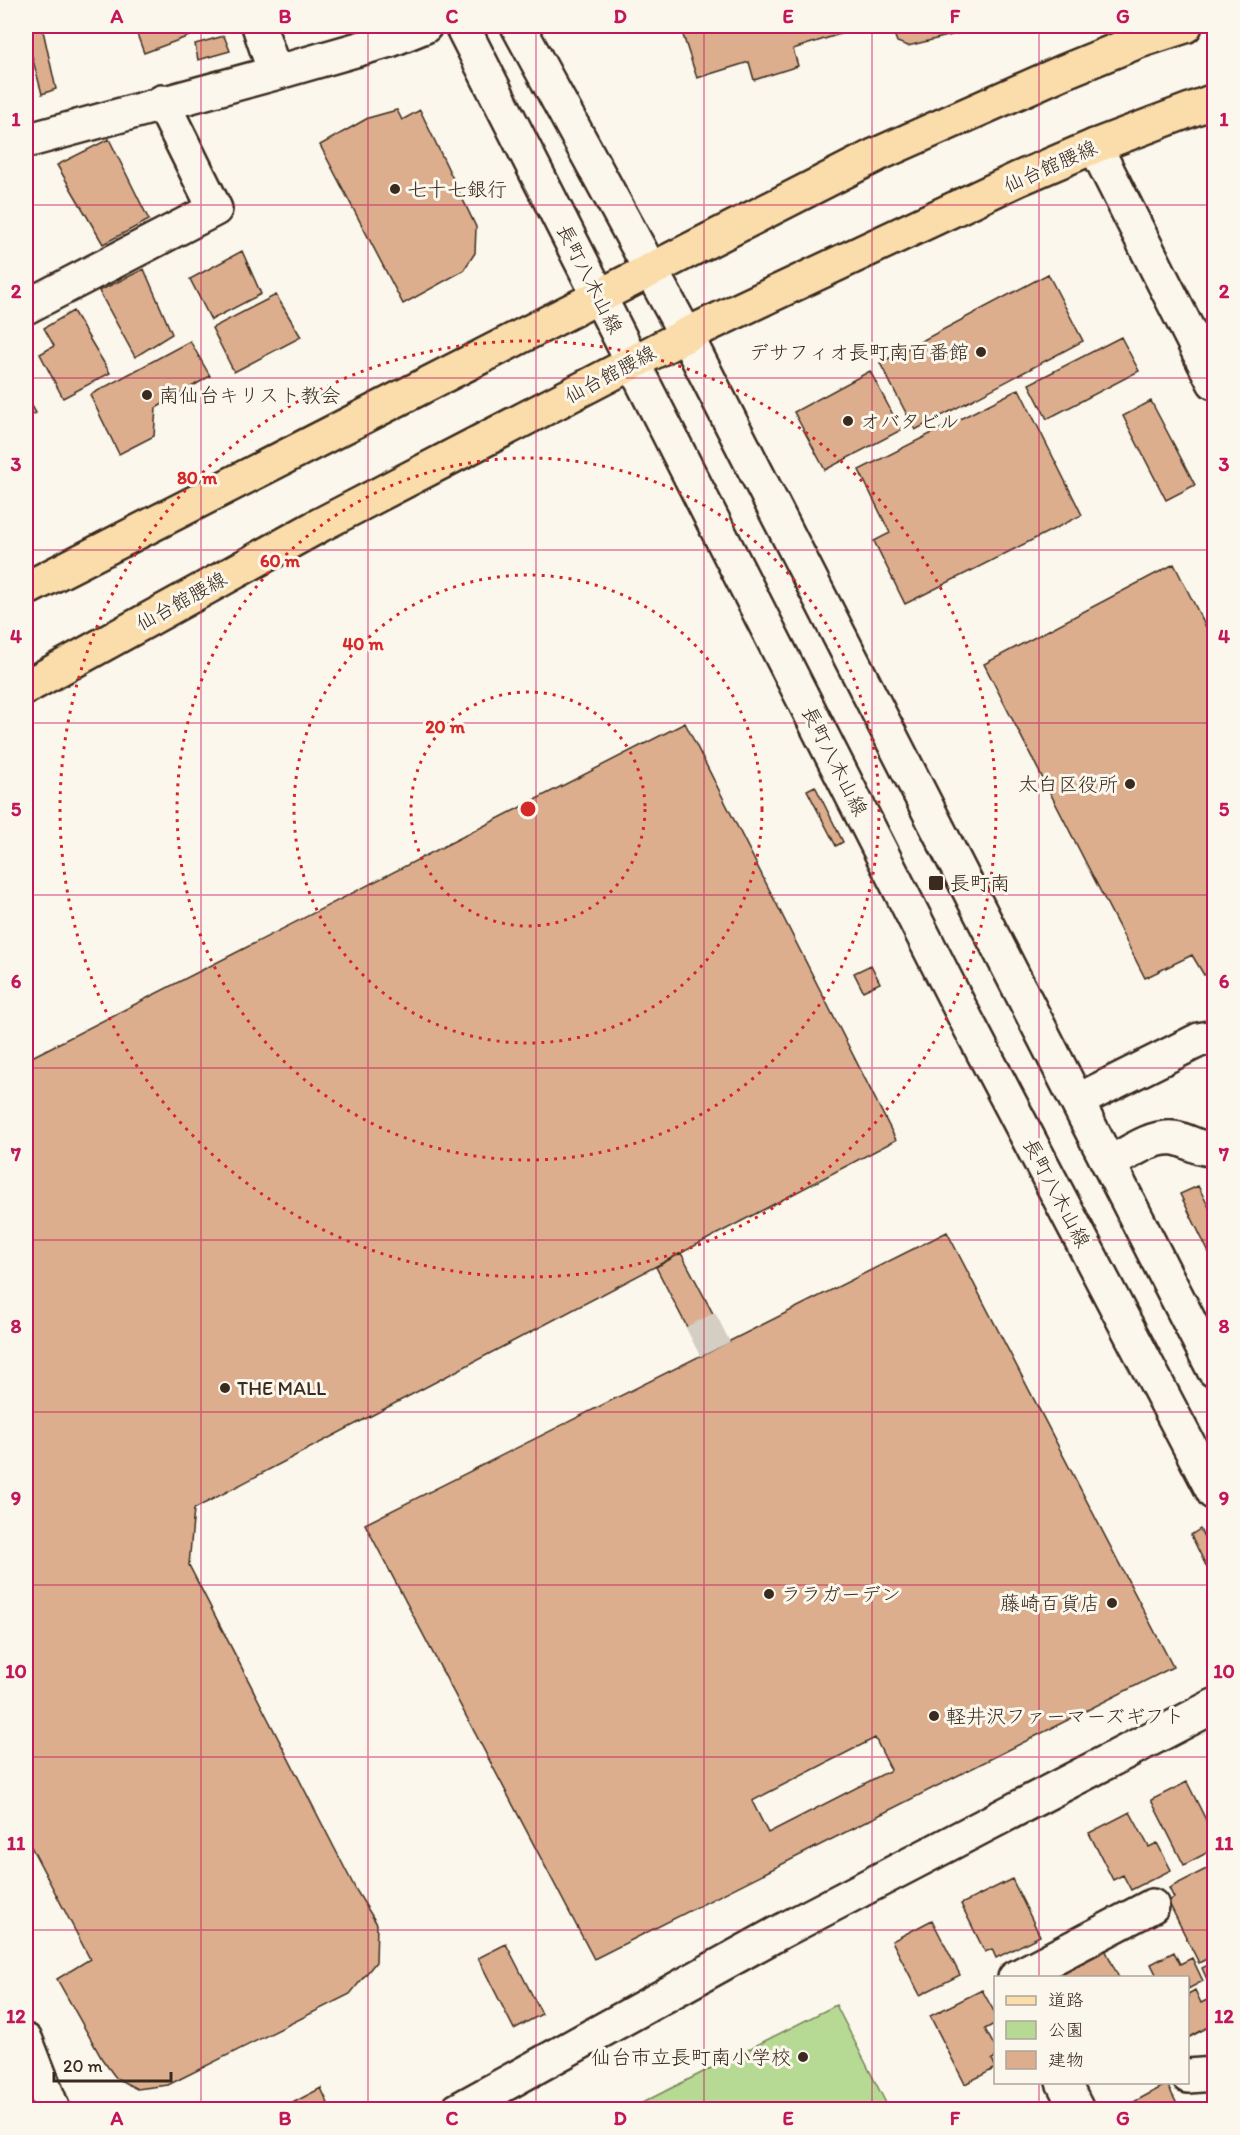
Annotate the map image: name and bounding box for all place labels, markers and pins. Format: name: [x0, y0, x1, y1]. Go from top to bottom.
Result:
place label: 七十七銀行: [407, 177, 507, 201]
marker: 七十七銀行: [388, 182, 402, 196]
place label: デサフィオ長町南百番館: [749, 340, 969, 364]
marker: デサフィオ長町南百番館: [974, 345, 988, 359]
place label: 南仙台キリスト教会: [159, 383, 341, 407]
marker: 南仙台キリスト教会: [140, 388, 154, 402]
place label: オバタビル: [860, 409, 960, 433]
marker: オバタビル: [841, 414, 855, 428]
place label: 太白区役所: [1018, 772, 1118, 796]
marker: 太白区役所: [1123, 777, 1137, 791]
centre of rings: [518, 799, 538, 819]
place label: 長町南: [950, 871, 1010, 895]
marker: 長町南: [927, 874, 945, 892]
place label: THE MALL: [237, 1376, 326, 1400]
marker: THE MALL: [218, 1381, 232, 1395]
place label: ララガーデン: [781, 1582, 901, 1606]
marker: ララガーデン: [762, 1587, 776, 1601]
place label: 藤崎百貨店: [1000, 1591, 1100, 1615]
marker: 藤崎百貨店: [1105, 1596, 1119, 1610]
place label: 軽井沢ファーマーズギフト: [946, 1704, 1185, 1728]
marker: 軽井沢ファーマーズギフト: [927, 1709, 941, 1723]
place label: 仙台市立長町南小学校: [591, 2045, 791, 2069]
marker: 仙台市立長町南小学校: [796, 2050, 810, 2064]

